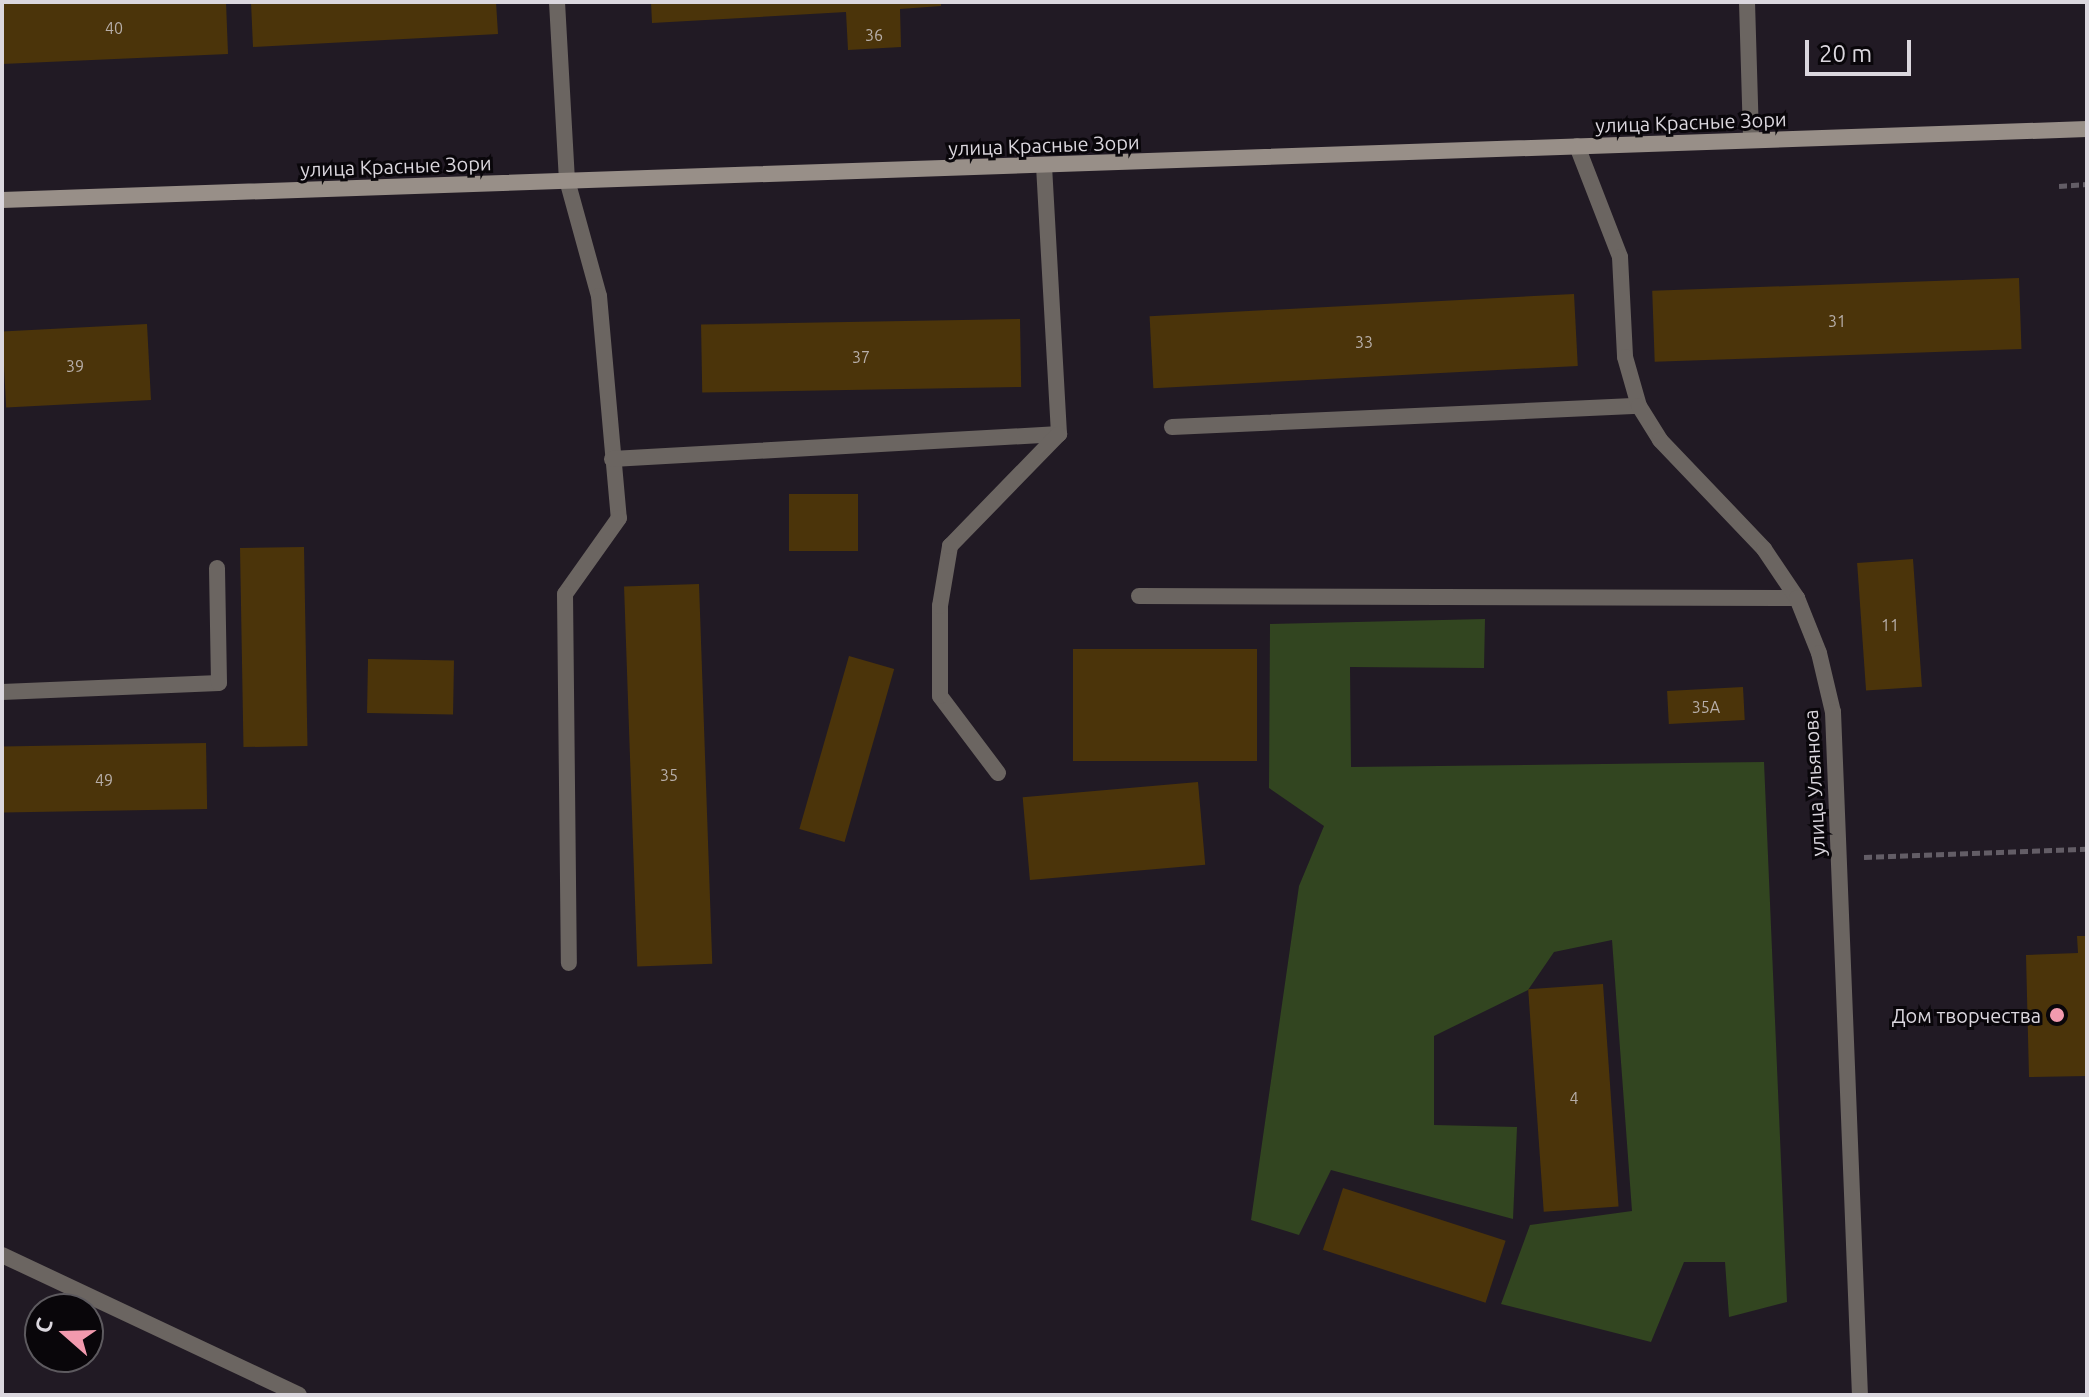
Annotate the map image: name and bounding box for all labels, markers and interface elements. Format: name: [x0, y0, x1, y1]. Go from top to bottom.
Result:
house number: 40: [105, 18, 123, 38]
scale bar: [1809, 24, 1915, 74]
house number: 36: [865, 25, 883, 45]
text: 20 m: [1819, 40, 1872, 67]
street label: улица Красные Зори: [1595, 107, 1787, 137]
street label: улица Красные Зори: [948, 130, 1140, 160]
street label: улица Красные Зори: [300, 151, 492, 181]
house number: 31: [1828, 311, 1846, 331]
house number: 33: [1355, 332, 1373, 352]
house number: 37: [852, 347, 870, 367]
house number: 39: [66, 356, 84, 376]
house number: 11: [1881, 615, 1899, 635]
house number: 35А: [1692, 697, 1720, 717]
street label: улица Ульянова: [1798, 709, 1830, 857]
house number: 35: [660, 765, 678, 785]
house number: 49: [95, 770, 113, 790]
place label: Дом творчества: [1892, 1003, 2041, 1027]
marker: Дом творчества: [2048, 1006, 2066, 1024]
house number: 4: [1569, 1088, 1579, 1108]
north arrow: [24, 1293, 104, 1373]
text: С: [29, 1314, 57, 1336]

